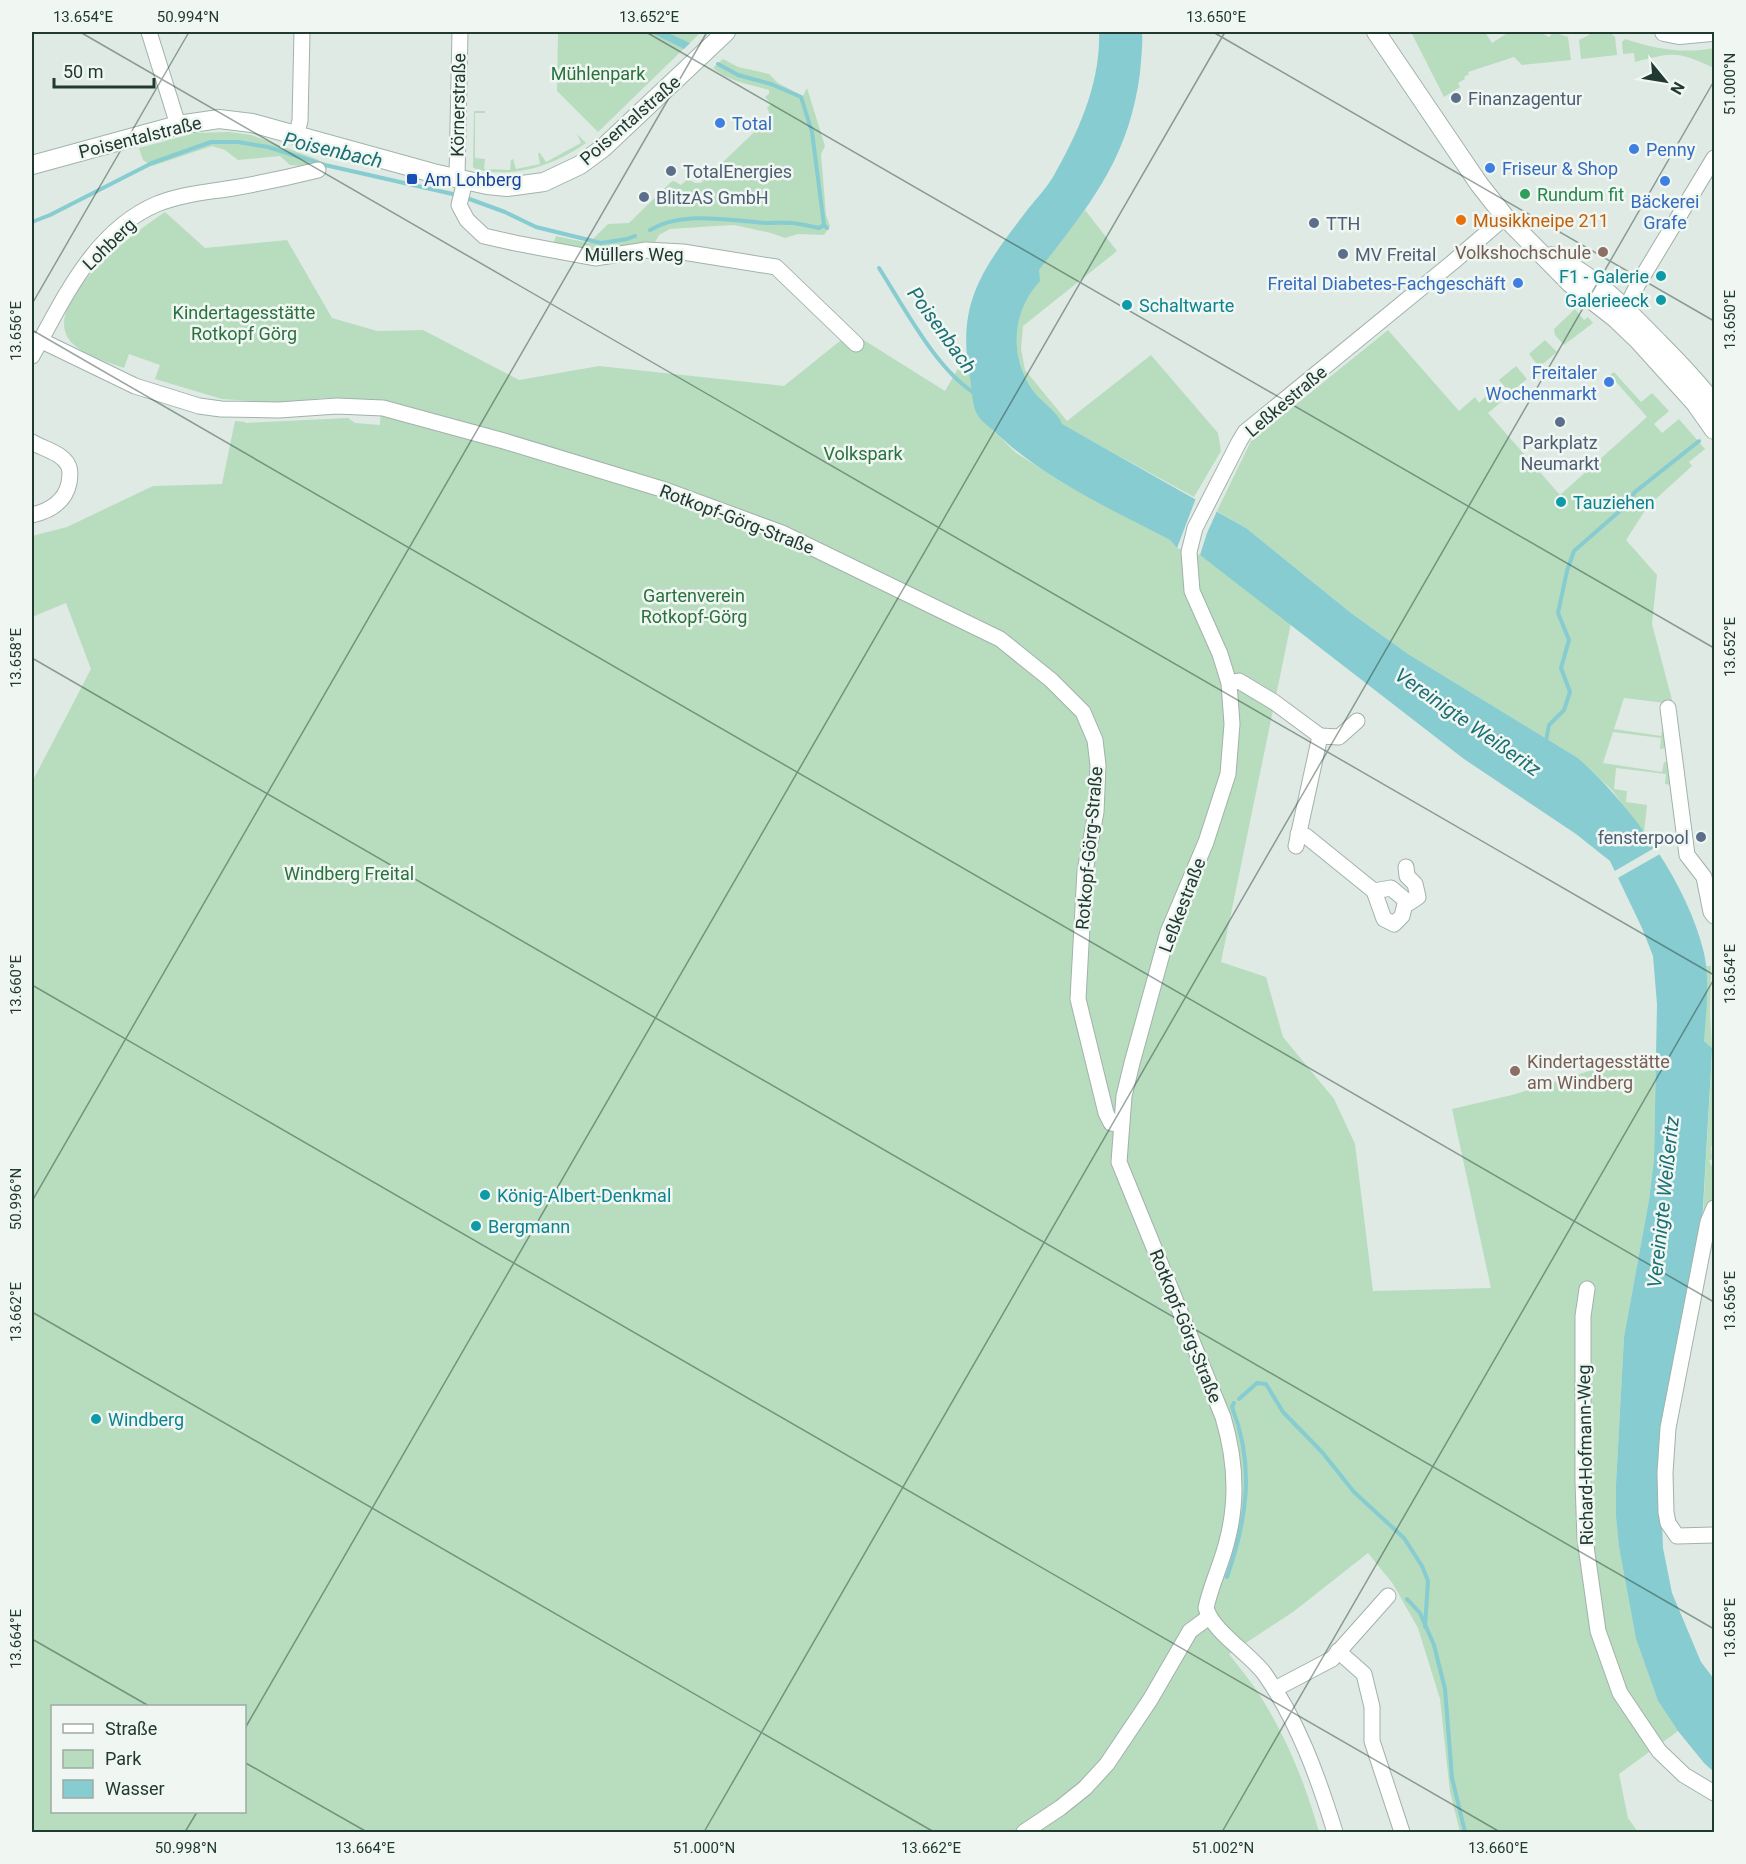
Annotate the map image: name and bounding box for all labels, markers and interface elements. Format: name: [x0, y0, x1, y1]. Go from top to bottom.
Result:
text: 13.654°E: [53, 8, 114, 26]
text: 50.994°N: [157, 8, 219, 26]
text: 13.652°E: [619, 8, 680, 26]
text: 13.650°E: [1186, 8, 1247, 26]
scale bar: [54, 51, 154, 89]
north arrow: [1635, 51, 1695, 111]
street label: Körnerstraße: [447, 53, 469, 157]
text: 51.000°N: [1721, 53, 1739, 115]
text: 50 m: [63, 61, 103, 82]
park label: Mühlenpark: [551, 63, 646, 84]
street label: Poisentalstraße: [576, 71, 684, 169]
text: N: [1667, 79, 1689, 98]
place label: Finanzagentur: [1468, 88, 1582, 109]
marker: Finanzagentur: [1449, 91, 1463, 105]
street label: Poisentalstraße: [76, 112, 204, 162]
place label: Total: [732, 113, 772, 134]
marker: Total: [713, 116, 727, 130]
water label: Poisenbach: [281, 127, 385, 173]
place label: Penny: [1646, 139, 1696, 160]
marker: Penny: [1627, 142, 1641, 156]
place label: Friseur & Shop: [1502, 158, 1618, 179]
place label: TotalEnergies: [683, 161, 792, 182]
marker: Friseur & Shop: [1483, 161, 1497, 175]
marker: TotalEnergies: [664, 164, 678, 178]
place label: Am Lohberg: [424, 169, 522, 190]
marker: Am Lohberg: [405, 172, 419, 186]
marker: Bäckerei Grafe: [1658, 174, 1672, 188]
place label: Rundum fit: [1537, 184, 1624, 205]
place label: BlitzAS GmbH: [656, 187, 769, 208]
marker: Rundum fit: [1518, 187, 1532, 201]
marker: BlitzAS GmbH: [637, 190, 651, 204]
place label: Bäckerei Grafe: [1631, 191, 1699, 233]
place label: Musikkneipe 211: [1473, 210, 1609, 231]
place label: TTH: [1326, 213, 1360, 234]
marker: Musikkneipe 211: [1454, 213, 1468, 227]
street label: Lohberg: [78, 214, 140, 274]
marker: TTH: [1307, 216, 1321, 230]
place label: Volkshochschule: [1455, 242, 1591, 263]
street label: Müllers Weg: [584, 244, 684, 265]
place label: MV Freital: [1355, 244, 1436, 265]
marker: Volkshochschule: [1596, 245, 1610, 259]
marker: MV Freital: [1336, 247, 1350, 261]
place label: F1 - Galerie: [1559, 266, 1649, 287]
marker: F1 - Galerie: [1654, 269, 1668, 283]
place label: Freital Diabetes-Fachgeschäft: [1268, 273, 1506, 294]
marker: Freital Diabetes-Fachgeschäft: [1511, 276, 1525, 290]
water label: Poisenbach: [903, 282, 981, 378]
text: 13.650°E: [1721, 289, 1739, 350]
place label: Galerieeck: [1565, 290, 1650, 311]
marker: Galerieeck: [1654, 293, 1668, 307]
place label: Schaltwarte: [1139, 295, 1234, 316]
marker: Schaltwarte: [1120, 298, 1134, 312]
text: 13.656°E: [7, 300, 25, 361]
park label: Kindertagesstätte Rotkopf Görg: [173, 302, 315, 344]
street label: Leßkestraße: [1241, 361, 1331, 441]
place label: Freitaler Wochenmarkt: [1486, 362, 1597, 404]
marker: Freitaler Wochenmarkt: [1602, 375, 1616, 389]
marker: Parkplatz Neumarkt: [1553, 415, 1567, 429]
place label: Parkplatz Neumarkt: [1521, 432, 1600, 474]
park label: Volkspark: [823, 443, 903, 464]
street label: Rotkopf-Görg-Straße: [657, 480, 817, 558]
place label: Tauziehen: [1573, 492, 1655, 513]
marker: Tauziehen: [1554, 495, 1568, 509]
park label: Gartenverein Rotkopf-Görg: [641, 585, 747, 627]
text: 13.652°E: [1721, 616, 1739, 677]
text: 13.658°E: [7, 627, 25, 688]
water label: Vereinigte Weißeritz: [1390, 663, 1546, 781]
street label: Rotkopf-Görg-Straße: [1071, 765, 1107, 931]
place label: fensterpool: [1598, 827, 1689, 848]
marker: fensterpool: [1694, 830, 1708, 844]
street label: Leßkestraße: [1154, 855, 1210, 955]
park label: Windberg Freital: [284, 863, 414, 884]
text: 13.654°E: [1721, 943, 1739, 1004]
text: 13.660°E: [7, 954, 25, 1015]
place label: Kindertagesstätte am Windberg: [1527, 1051, 1670, 1093]
marker: Kindertagesstätte am Windberg: [1508, 1064, 1522, 1078]
water label: Vereinigte Weißeritz: [1642, 1115, 1684, 1289]
text: 50.996°N: [7, 1168, 25, 1230]
place label: König-Albert-Denkmal: [497, 1185, 671, 1206]
marker: König-Albert-Denkmal: [478, 1188, 492, 1202]
place label: Bergmann: [488, 1216, 570, 1237]
marker: Bergmann: [469, 1219, 483, 1233]
street label: Rotkopf-Görg-Straße: [1146, 1246, 1226, 1406]
text: 13.656°E: [1721, 1270, 1739, 1331]
text: 13.662°E: [7, 1281, 25, 1342]
street label: Richard-Hofmann-Weg: [1573, 1364, 1597, 1546]
place label: Windberg: [108, 1409, 184, 1430]
marker: Windberg: [89, 1412, 103, 1426]
text: 13.658°E: [1721, 1597, 1739, 1658]
text: 13.664°E: [7, 1608, 25, 1669]
legend: [51, 1705, 246, 1813]
text: Straße: [105, 1718, 157, 1739]
text: Park: [105, 1748, 142, 1769]
text: Wasser: [105, 1778, 165, 1799]
text: 50.998°N: [155, 1839, 217, 1857]
text: 13.664°E: [335, 1839, 396, 1857]
text: 51.000°N: [673, 1839, 735, 1857]
text: 13.662°E: [901, 1839, 962, 1857]
text: 51.002°N: [1192, 1839, 1254, 1857]
text: 13.660°E: [1468, 1839, 1529, 1857]

